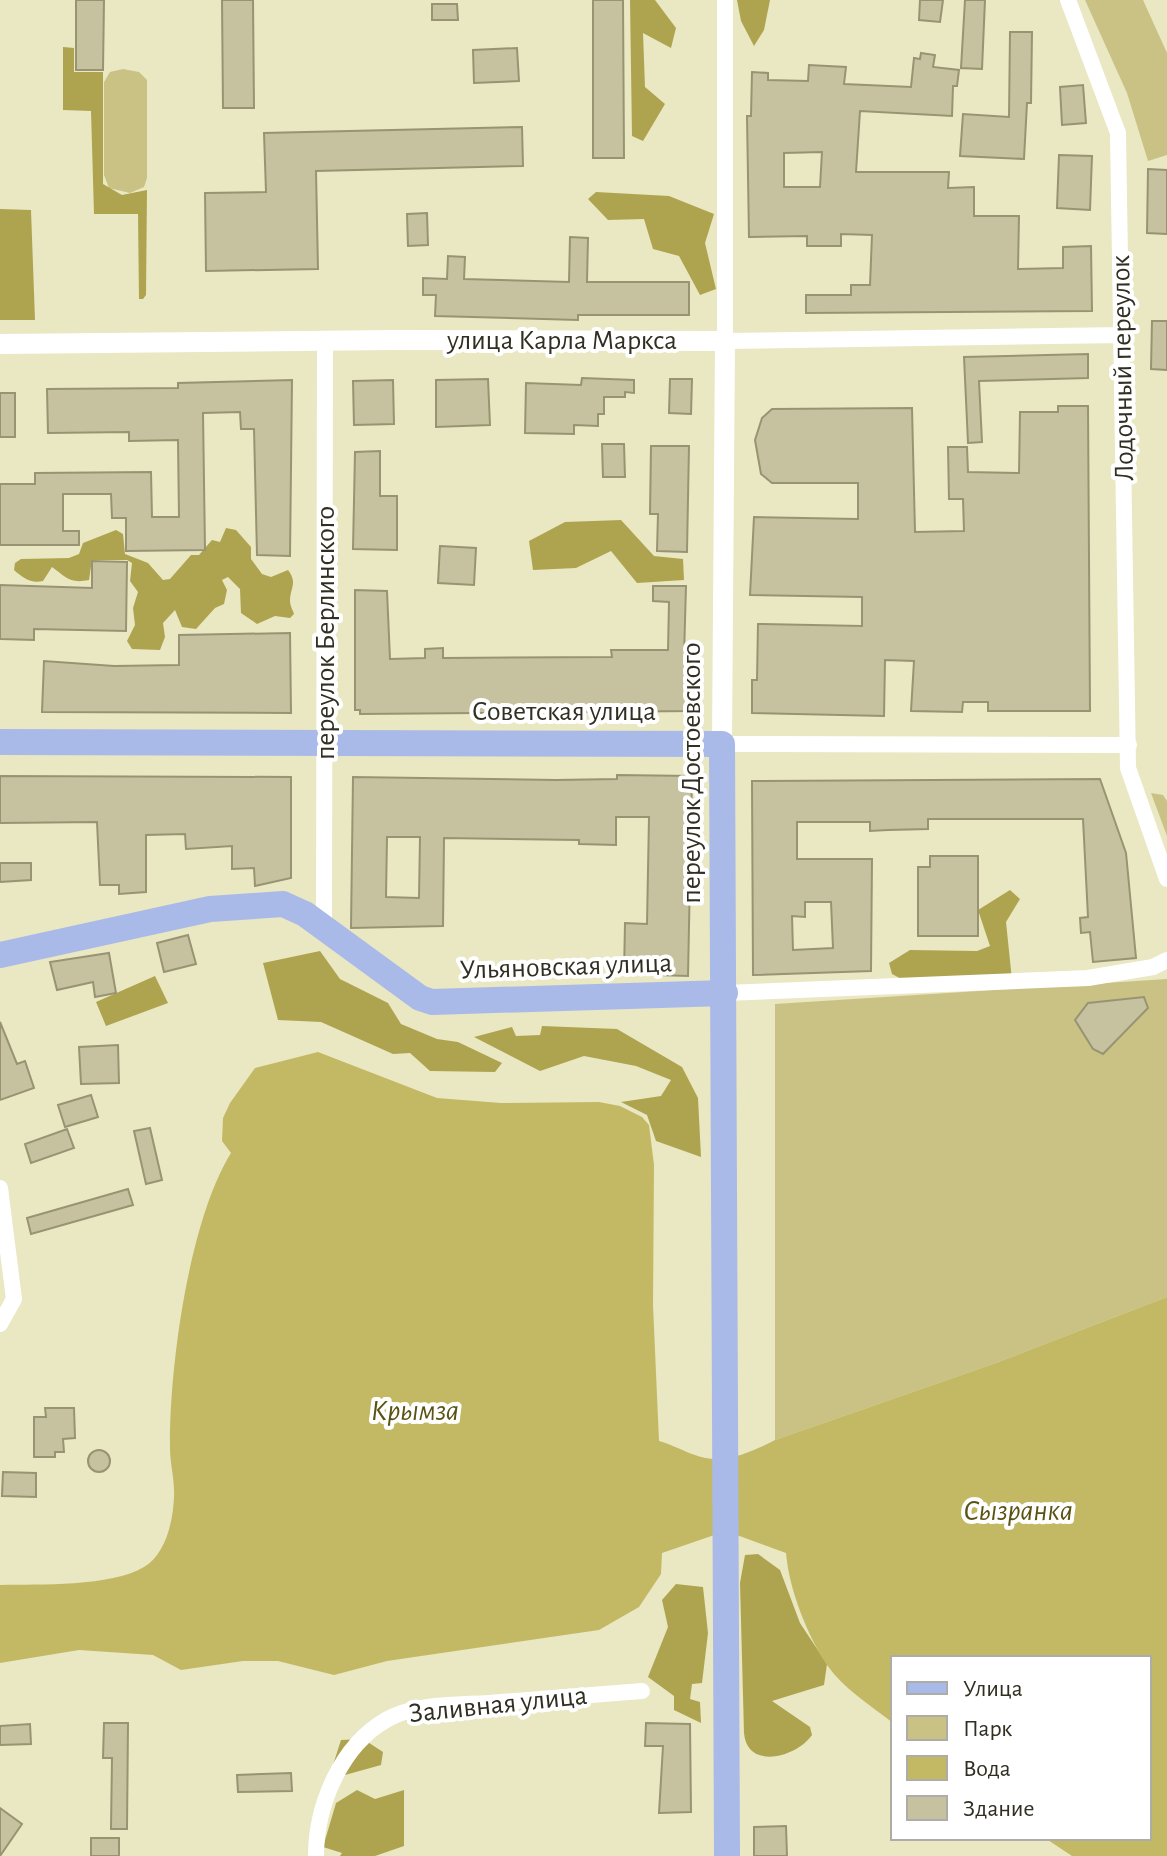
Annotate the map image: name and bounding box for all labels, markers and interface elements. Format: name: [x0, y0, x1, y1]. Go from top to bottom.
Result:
street label: Лодочный переулок: [1107, 255, 1139, 481]
street label: улица Карла Маркса: [446, 327, 677, 355]
street label: переулок Берлинского: [312, 506, 340, 760]
street label: переулок Достоевского: [678, 642, 706, 904]
street label: Советская улица: [472, 698, 656, 726]
street label: Ульяновская улица: [459, 949, 673, 985]
water label: Крымза: [371, 1396, 459, 1426]
water label: Сызранка: [963, 1496, 1073, 1526]
legend: [891, 1656, 1151, 1840]
text: Улица: [963, 1677, 1023, 1701]
street label: Заливная улица: [408, 1682, 589, 1728]
text: Парк: [963, 1717, 1012, 1741]
text: Вода: [963, 1757, 1011, 1781]
text: Здание: [963, 1797, 1034, 1821]

